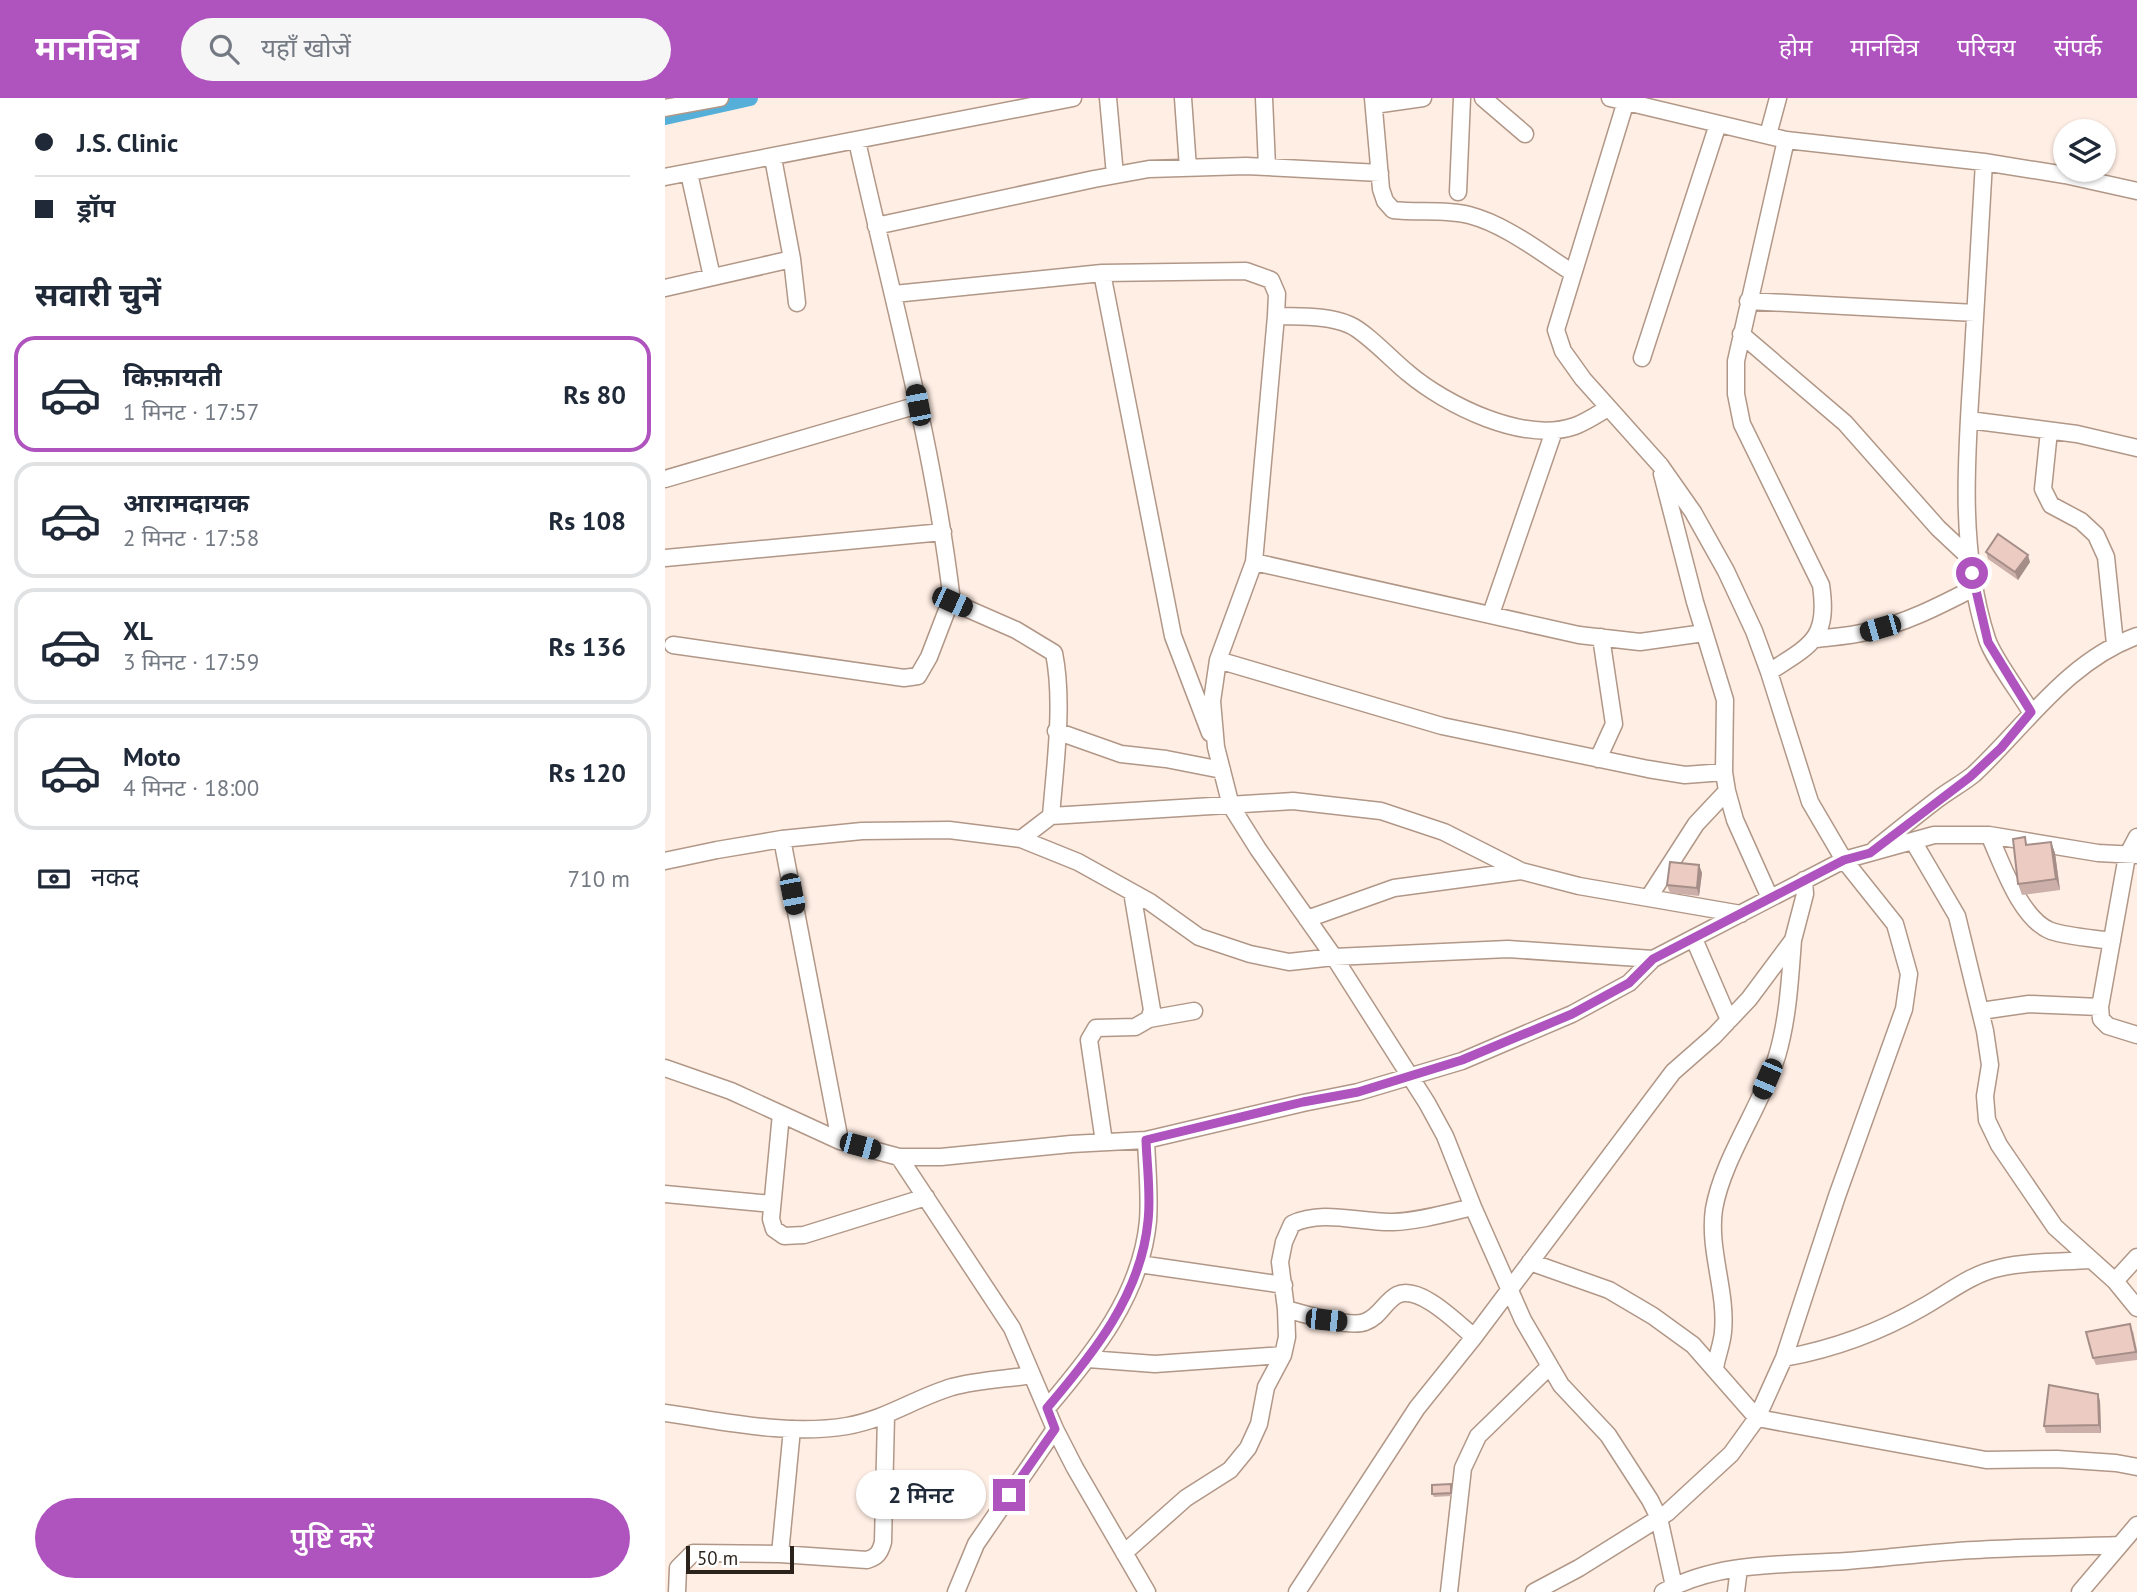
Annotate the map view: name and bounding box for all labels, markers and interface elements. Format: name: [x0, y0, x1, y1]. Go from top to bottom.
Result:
search box: [181, 18, 671, 81]
text: मानचित्र: [35, 26, 139, 69]
icon: search: [205, 30, 243, 68]
text: यहाँ खोजें: [261, 31, 351, 64]
text: होम: [1779, 32, 1812, 63]
text: मानचित्र: [1850, 32, 1919, 63]
text: परिचय: [1957, 32, 2016, 63]
text: संपर्क: [2054, 32, 2102, 63]
map controls: [2053, 119, 2116, 182]
button: layers: [2053, 119, 2116, 182]
text: J.S. Clinic: [77, 126, 178, 159]
text: ड्रॉप: [77, 191, 115, 224]
text: सवारी चुनें: [35, 273, 161, 315]
text: किफ़ायती: [123, 360, 222, 393]
icon: car: [39, 363, 102, 426]
text: Rs 80: [563, 378, 626, 411]
car: [904, 382, 933, 428]
text: 1 मिनट · 17:57: [123, 397, 259, 426]
text: आरामदायक: [123, 486, 249, 519]
icon: car: [39, 489, 102, 552]
text: Rs 108: [549, 504, 626, 537]
text: 2 मिनट · 17:58: [123, 523, 259, 552]
route start: [1956, 557, 1988, 589]
car: [929, 584, 976, 620]
car: [1857, 612, 1904, 644]
text: XL: [123, 614, 153, 647]
icon: car: [39, 615, 102, 678]
text: Rs 136: [549, 630, 626, 663]
text: 3 मिनट · 17:59: [123, 647, 259, 676]
text: Moto: [123, 740, 181, 773]
icon: car: [39, 741, 102, 804]
text: Rs 120: [549, 756, 626, 789]
text: 4 मिनट · 18:00: [123, 773, 259, 802]
icon: cash: [35, 860, 73, 898]
text: नकद: [91, 860, 139, 893]
text: 710 m: [568, 864, 630, 893]
car: [778, 871, 807, 917]
car: [1750, 1056, 1785, 1102]
car: [837, 1130, 884, 1162]
car: [1305, 1307, 1348, 1333]
callout: 2 मिनट: [855, 1470, 985, 1520]
route end: [993, 1479, 1025, 1511]
text: 2 मिनट: [888, 1480, 954, 1509]
button: पुष्टि करें: [35, 1498, 630, 1578]
scale bar: [686, 1543, 795, 1575]
text: 50 m: [697, 1546, 738, 1570]

